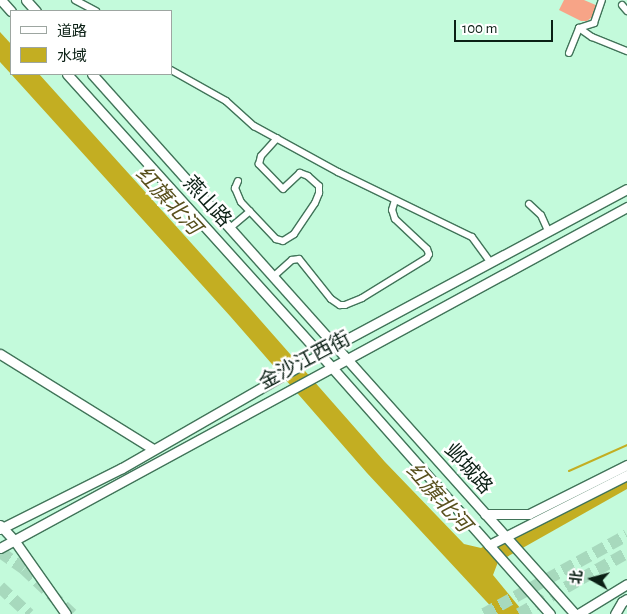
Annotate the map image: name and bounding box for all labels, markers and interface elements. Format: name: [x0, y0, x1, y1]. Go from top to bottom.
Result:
legend: [10, 10, 172, 75]
scale bar: [457, 10, 556, 42]
text: 100 m: [462, 21, 497, 36]
text: 道路: [57, 24, 87, 39]
text: 水域: [57, 49, 87, 64]
water label: 红旗北河: [130, 162, 206, 240]
street label: 燕山路: [178, 172, 236, 232]
street label: 金沙江西街: [255, 327, 355, 395]
street label: 邺城路: [439, 439, 497, 499]
water label: 红旗北河: [401, 458, 475, 538]
north arrow: [567, 554, 617, 604]
text: 北: [569, 569, 585, 585]

